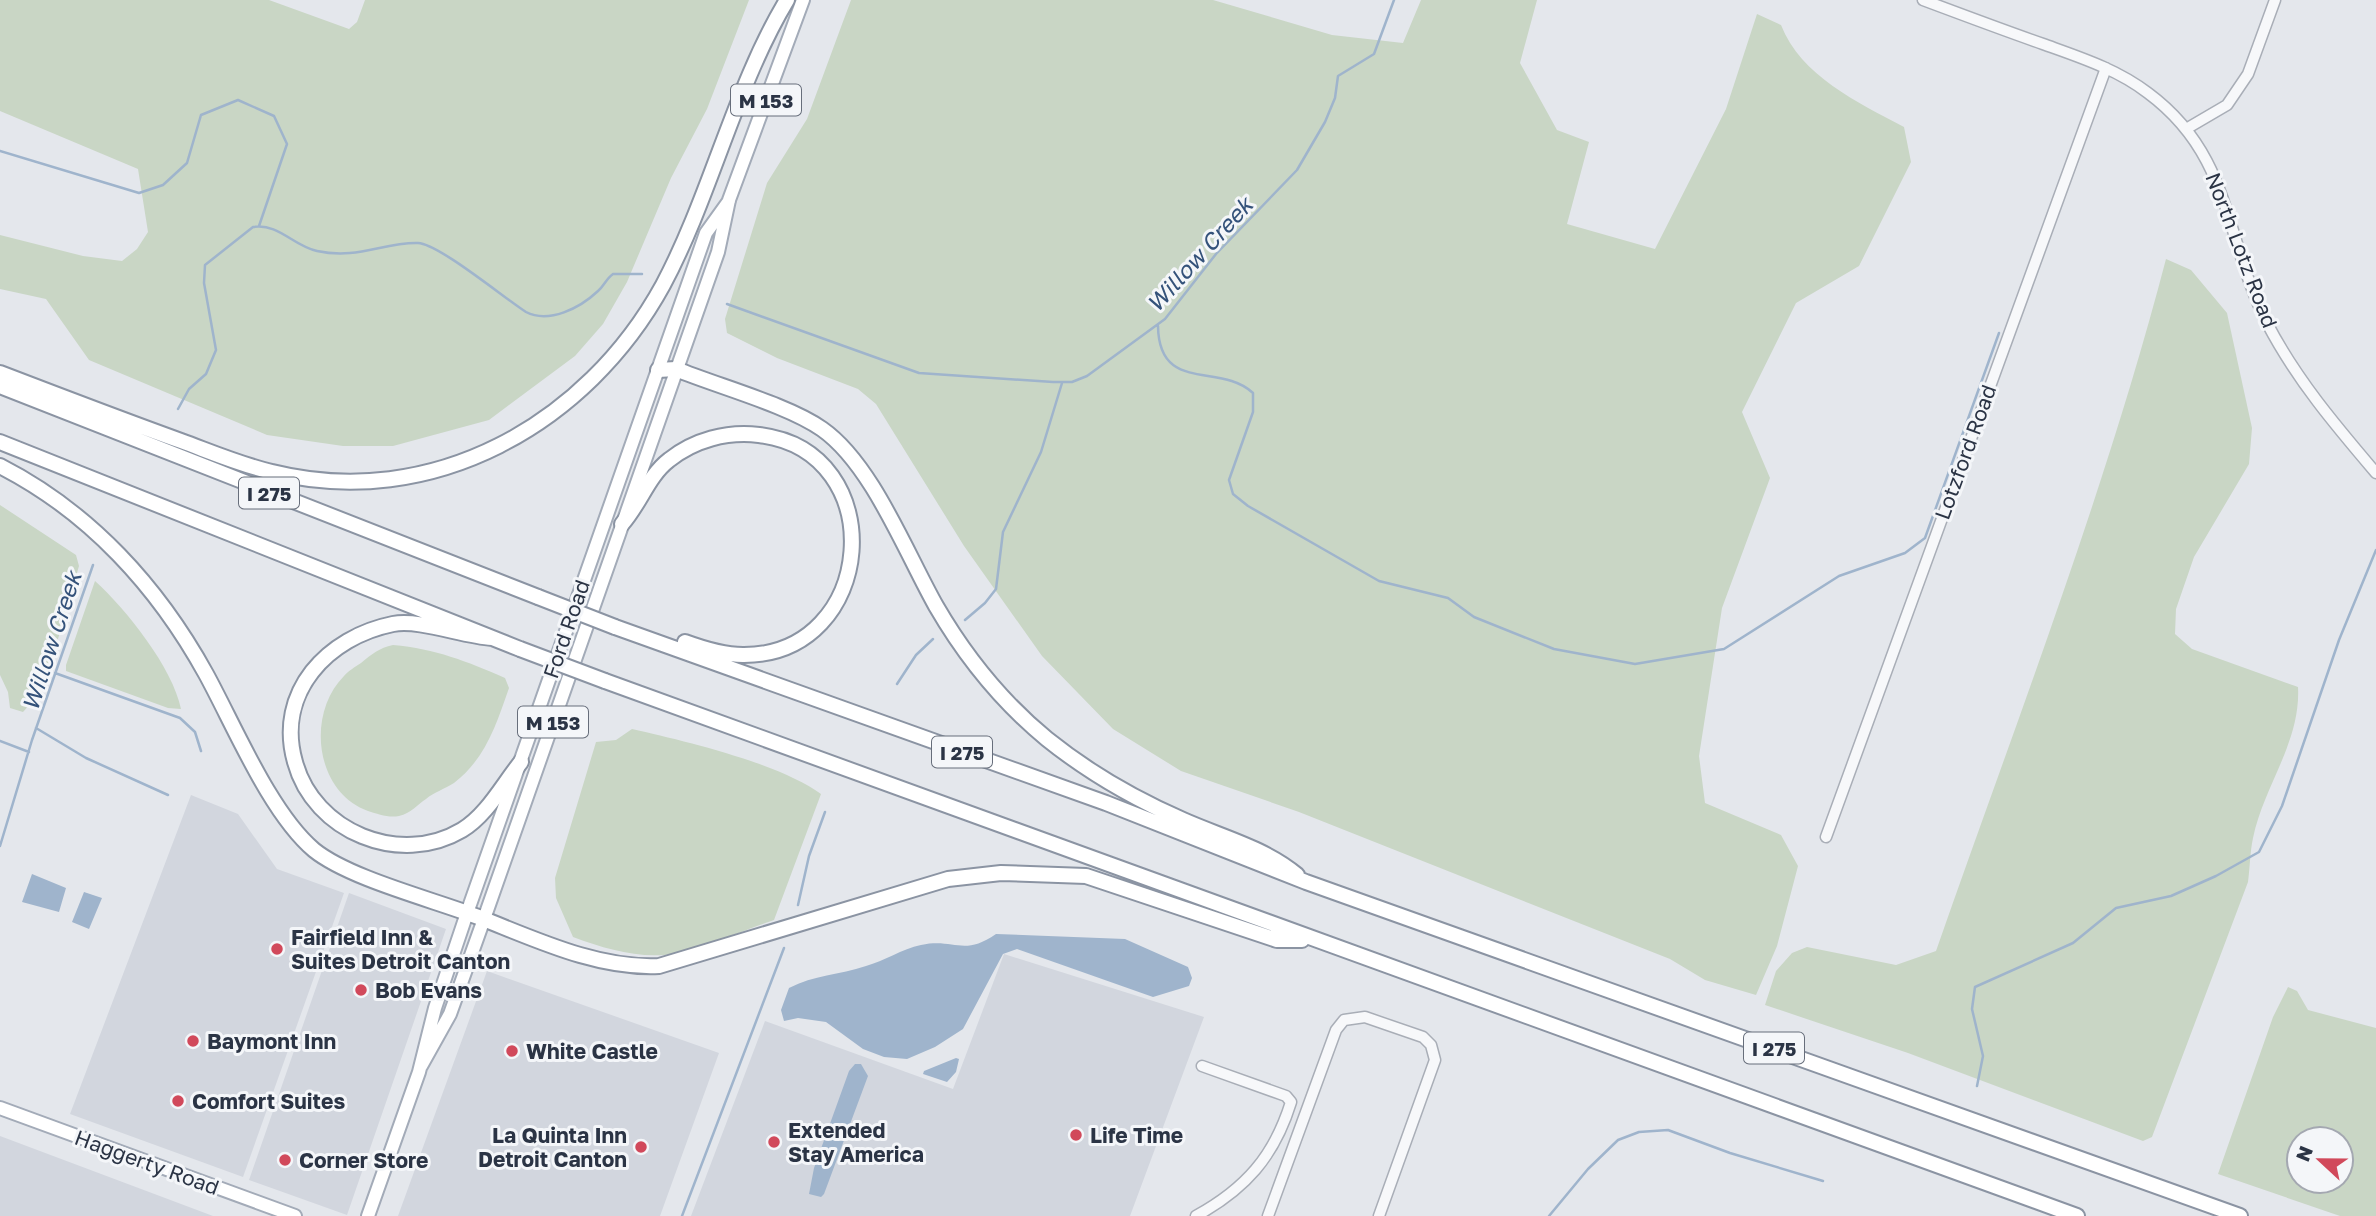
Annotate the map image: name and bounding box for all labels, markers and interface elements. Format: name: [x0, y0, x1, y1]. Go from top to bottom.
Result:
road number: M 153: [731, 85, 801, 116]
street label: North Lotz Road: [2200, 169, 2284, 331]
water label: Willow Creek: [1140, 189, 1259, 317]
street label: Lotzford Road: [1929, 381, 2001, 523]
road number: I 275: [239, 478, 299, 508]
water label: Willow Creek: [15, 566, 87, 714]
street label: Ford Road: [537, 576, 595, 682]
road number: M 153: [518, 706, 588, 737]
road number: I 275: [932, 736, 992, 768]
place label: Fairfield Inn & Suites Detroit Canton: [291, 924, 510, 974]
marker: Fairfield Inn & Suites Detroit Canton: [269, 941, 285, 957]
place label: Bob Evans: [375, 977, 482, 1003]
marker: Bob Evans: [353, 982, 369, 998]
place label: Baymont Inn: [207, 1028, 336, 1054]
road number: I 275: [1744, 1032, 1804, 1064]
marker: Baymont Inn: [185, 1033, 201, 1049]
place label: White Castle: [526, 1038, 658, 1064]
marker: White Castle: [504, 1043, 520, 1059]
place label: Comfort Suites: [192, 1088, 345, 1114]
marker: Comfort Suites: [170, 1093, 186, 1109]
place label: Extended Stay America: [788, 1117, 924, 1167]
place label: La Quinta Inn Detroit Canton: [478, 1122, 627, 1172]
place label: Life Time: [1090, 1122, 1183, 1148]
street label: Haggerty Road: [71, 1124, 223, 1200]
north arrow: [2285, 1125, 2355, 1195]
marker: Life Time: [1068, 1127, 1084, 1143]
marker: Extended Stay America: [766, 1134, 782, 1150]
marker: La Quinta Inn Detroit Canton: [633, 1139, 649, 1155]
text: N: [2290, 1142, 2317, 1164]
place label: Corner Store: [299, 1147, 428, 1173]
marker: Corner Store: [277, 1152, 293, 1168]

